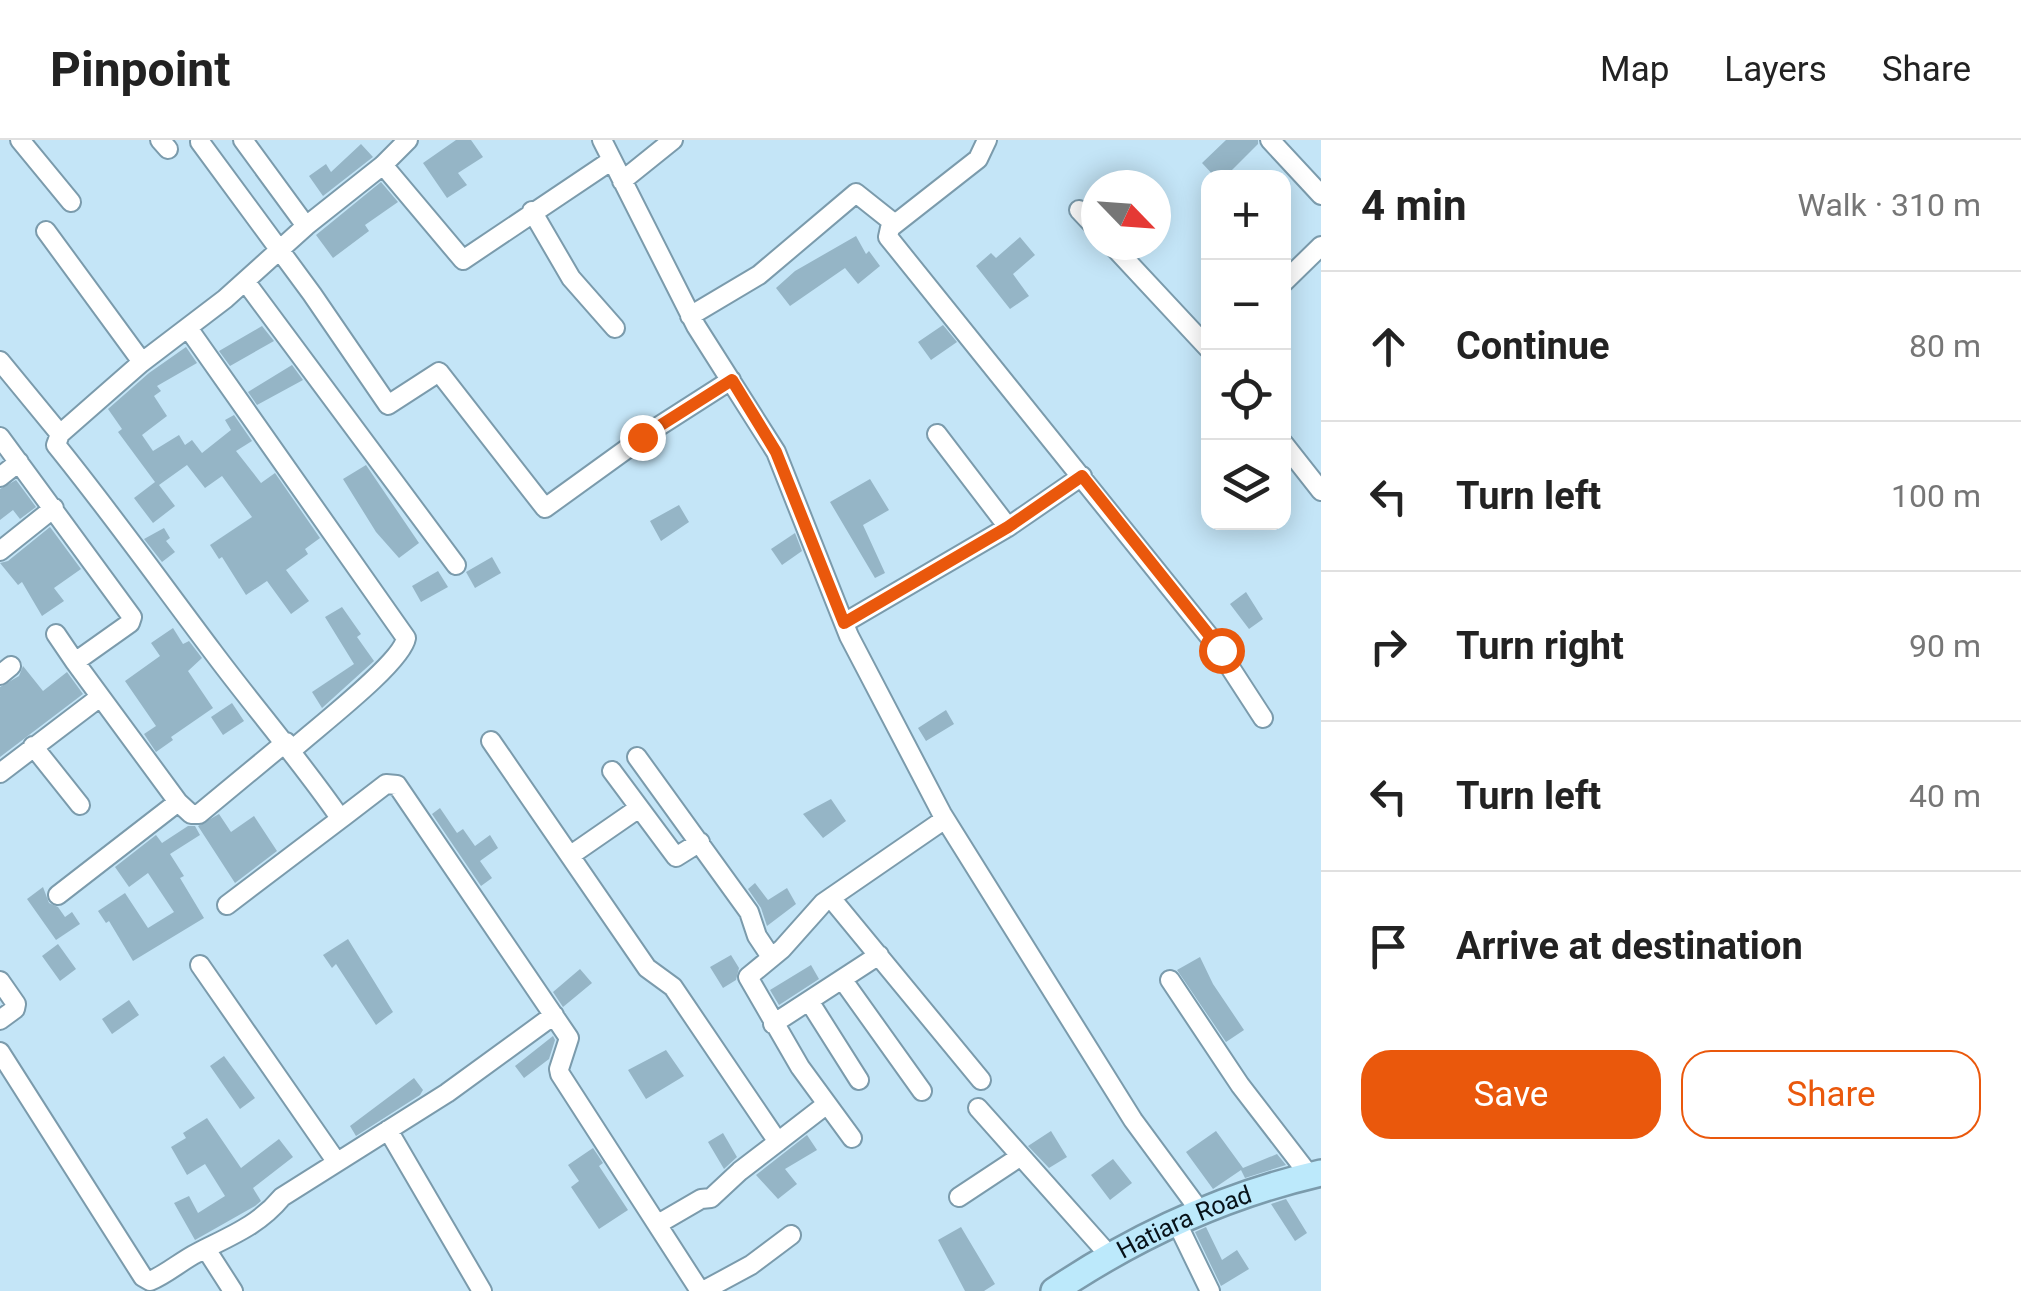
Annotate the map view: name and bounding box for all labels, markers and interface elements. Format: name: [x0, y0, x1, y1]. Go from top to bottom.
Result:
text: Pinpoint: [50, 41, 231, 98]
text: Map: [1600, 49, 1669, 90]
text: Layers: [1724, 49, 1827, 90]
text: Share: [1882, 49, 1971, 90]
north arrow: [1081, 170, 1171, 260]
map controls: [1201, 170, 1291, 530]
button: +: [1201, 170, 1291, 260]
text: 4 min: [1361, 181, 1467, 230]
text: Walk · 310 m: [1798, 186, 1981, 224]
button: −: [1201, 260, 1291, 350]
icon: ahead: [1361, 319, 1416, 374]
text: Continue: [1456, 324, 1610, 368]
text: 80 m: [1909, 327, 1981, 365]
button: locate: [1201, 350, 1291, 440]
route end: [620, 415, 666, 461]
button: layers: [1201, 440, 1291, 530]
icon: left: [1361, 469, 1416, 524]
text: Turn left: [1456, 474, 1601, 518]
text: 100 m: [1891, 477, 1981, 515]
icon: right: [1361, 619, 1416, 674]
text: Turn right: [1456, 624, 1624, 668]
text: 90 m: [1909, 627, 1981, 665]
route start: [1199, 628, 1245, 674]
icon: left: [1361, 769, 1416, 824]
text: Turn left: [1456, 774, 1601, 818]
text: 40 m: [1909, 777, 1981, 815]
icon: arrive: [1361, 919, 1416, 974]
text: Arrive at destination: [1456, 924, 1803, 968]
button: Save: [1361, 1050, 1661, 1139]
button: Share: [1681, 1050, 1981, 1139]
street label: Hatiara Road: [1112, 1180, 1255, 1265]

